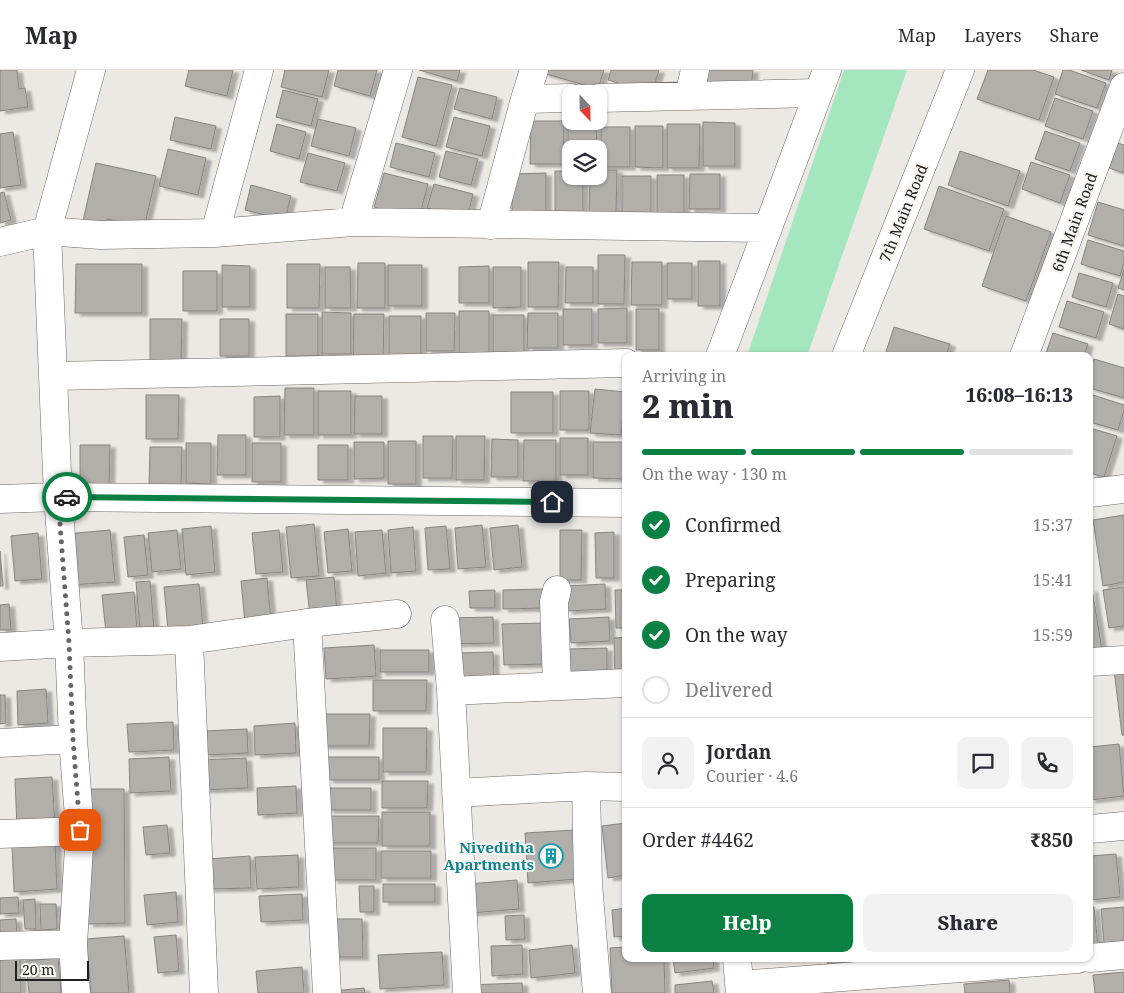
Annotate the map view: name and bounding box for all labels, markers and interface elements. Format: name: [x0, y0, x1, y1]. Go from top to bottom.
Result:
text: Map: [25, 18, 78, 51]
text: Map: [898, 23, 936, 47]
text: Layers: [964, 23, 1022, 47]
text: Share: [1050, 23, 1099, 47]
north arrow: [562, 85, 608, 130]
map controls: [562, 85, 607, 185]
button: layers: [562, 140, 607, 185]
street label: 7th Main Road: [874, 161, 932, 265]
street label: 6th Main Road: [1047, 170, 1101, 274]
text: Arriving in: [642, 365, 726, 387]
text: 16:08–16:13: [965, 382, 1073, 408]
text: 2 min: [642, 384, 734, 427]
text: On the way · 130 m: [642, 463, 787, 485]
courier: [42, 472, 92, 522]
pin: [531, 481, 573, 523]
icon: car: [53, 483, 81, 511]
icon: home: [538, 488, 566, 516]
icon: check: [642, 511, 670, 539]
text: Confirmed: [685, 512, 781, 538]
text: 15:37: [1033, 514, 1073, 536]
icon: check: [642, 566, 670, 594]
text: Preparing: [685, 567, 775, 593]
text: 15:41: [1033, 569, 1073, 591]
icon: check: [642, 621, 670, 649]
text: On the way: [685, 622, 788, 648]
text: 15:59: [1033, 624, 1073, 646]
text: Delivered: [685, 677, 773, 703]
button: person: [642, 737, 694, 789]
button: chat: [957, 737, 1009, 789]
button: phone: [1021, 737, 1073, 789]
text: Jordan: [706, 739, 772, 765]
text: Courier · 4.6: [706, 765, 798, 787]
pin: [59, 809, 101, 851]
icon: bag: [66, 816, 94, 844]
text: Order #4462: [642, 827, 754, 853]
text: ₹850: [1030, 827, 1073, 853]
place label: Niveditha Apartments: [443, 837, 534, 874]
building icon: Niveditha Apartments: [538, 843, 564, 869]
button: Help: [642, 894, 853, 952]
button: Share: [863, 894, 1073, 952]
scale bar: [15, 958, 89, 981]
text: 20 m: [22, 960, 55, 979]

